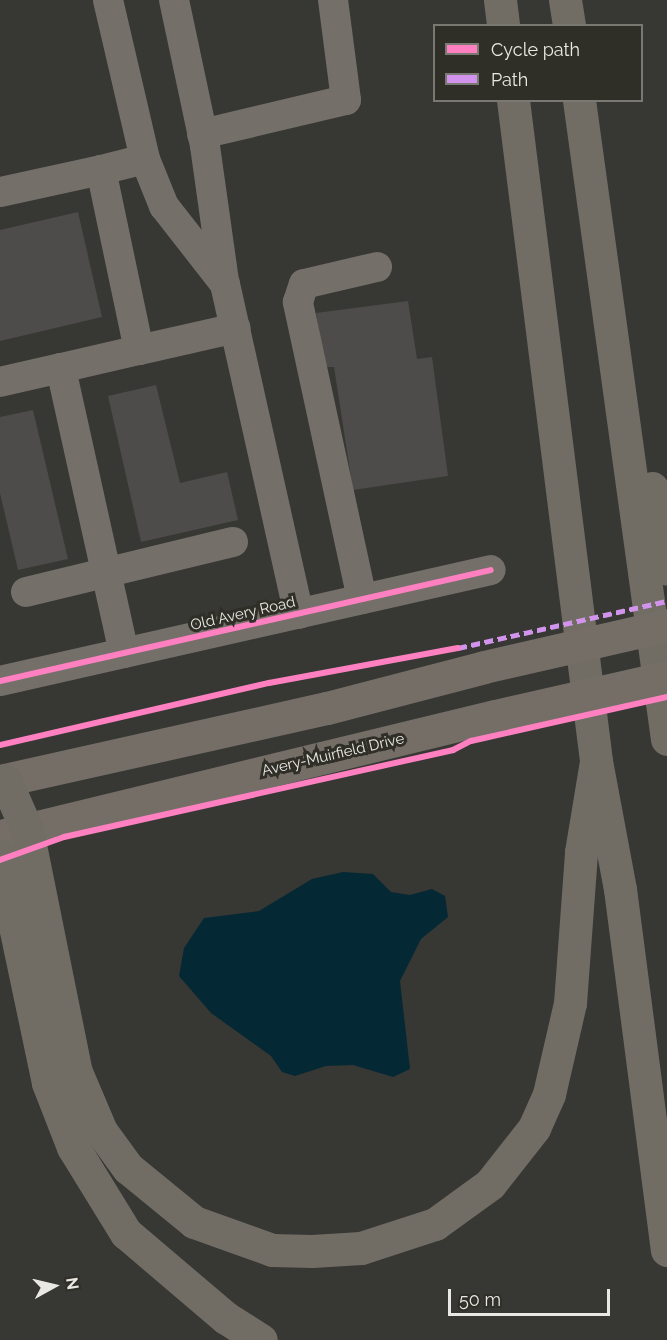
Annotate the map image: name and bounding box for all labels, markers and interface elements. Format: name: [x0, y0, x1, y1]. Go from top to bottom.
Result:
legend: [433, 24, 643, 102]
text: Cycle path: [491, 39, 580, 60]
text: Path: [491, 69, 528, 90]
street label: Old Avery Road: [188, 593, 298, 635]
street label: Avery-Muirfield Drive: [260, 730, 406, 780]
north arrow: [24, 1256, 84, 1316]
text: N: [62, 1276, 83, 1291]
scale bar: [451, 1277, 613, 1315]
text: 50 m: [459, 1289, 501, 1310]

